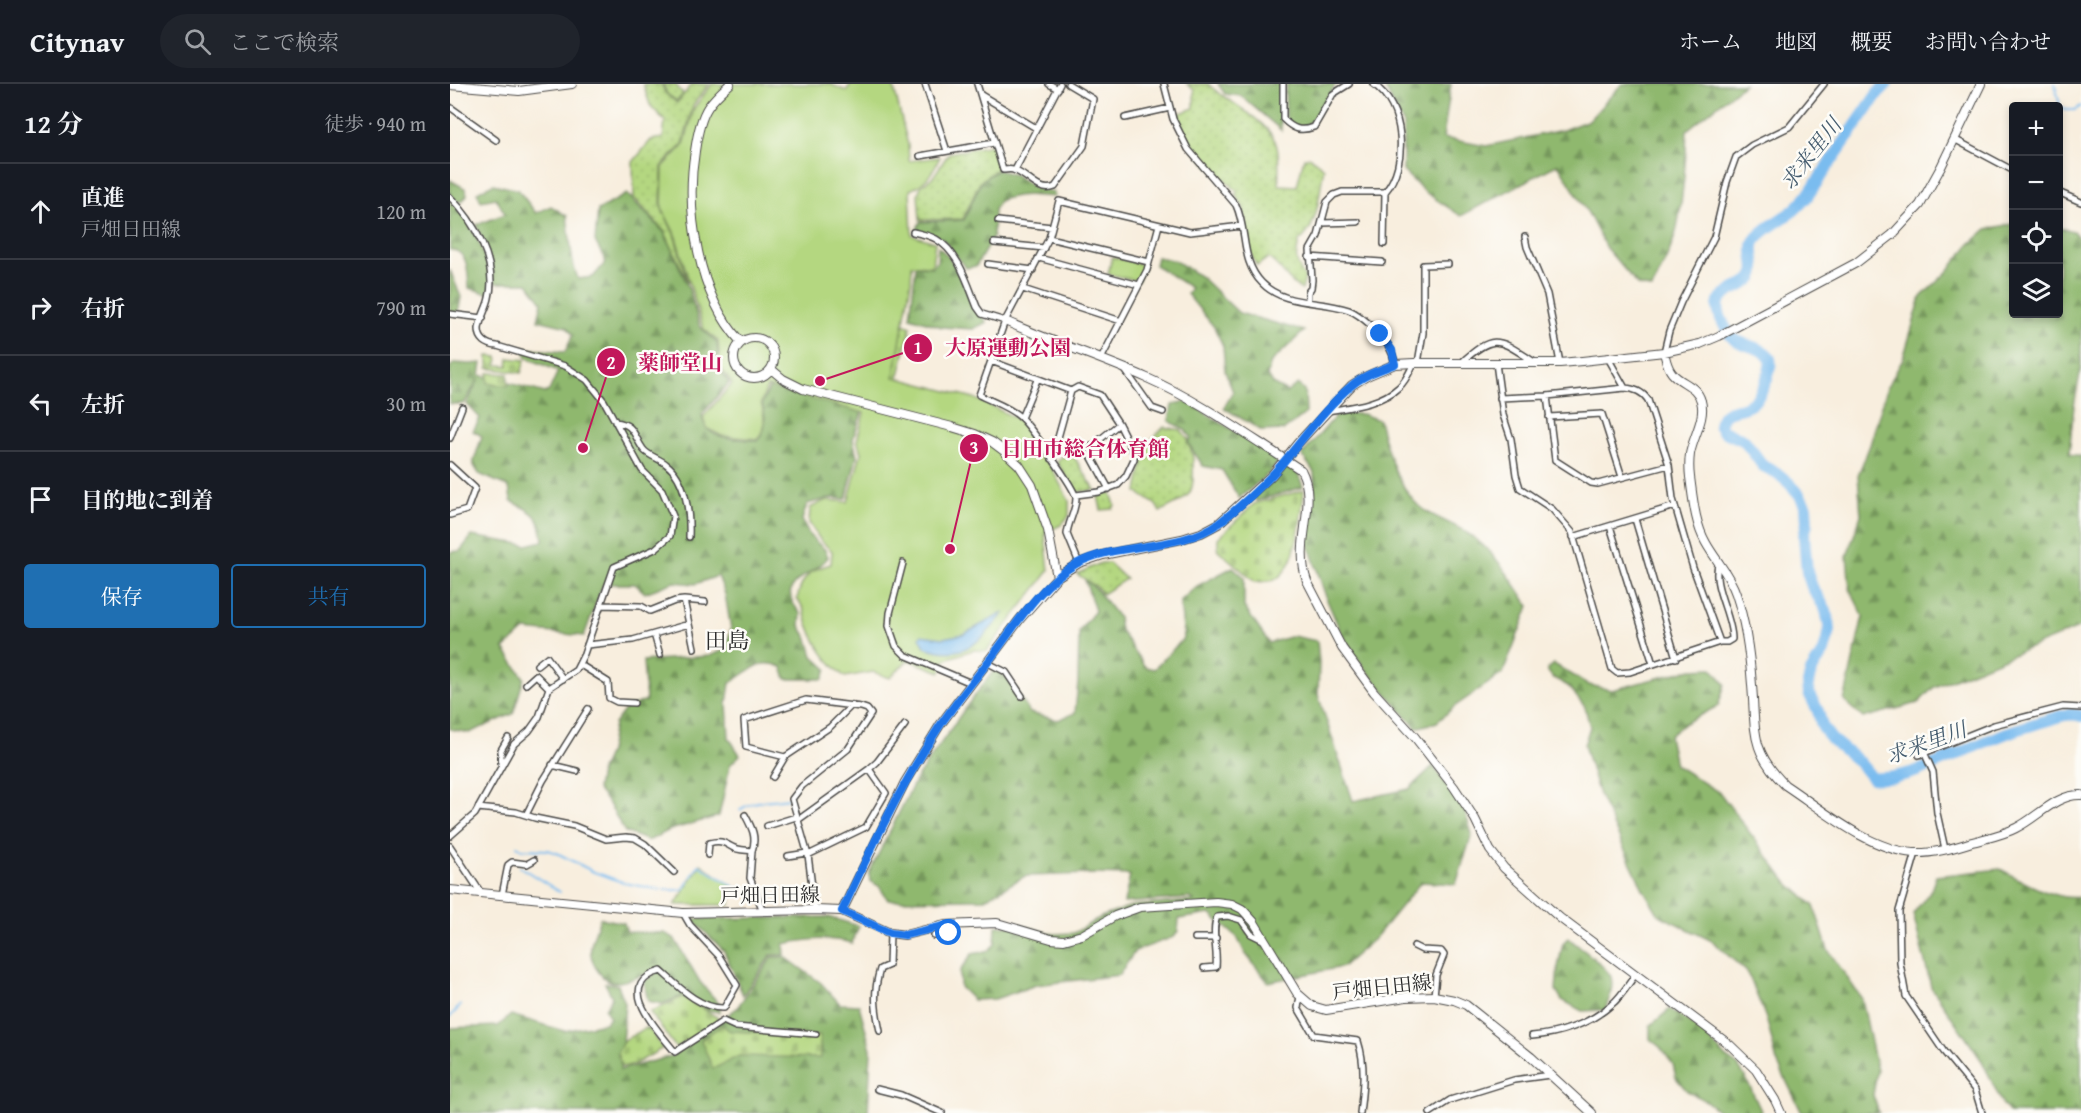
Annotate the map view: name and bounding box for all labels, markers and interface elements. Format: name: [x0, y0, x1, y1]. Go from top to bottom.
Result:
search box: [160, 14, 580, 68]
text: Citynav: [30, 21, 124, 62]
icon: search: [181, 25, 214, 58]
text: ここで検索: [229, 26, 339, 58]
text: ホーム: [1679, 26, 1742, 57]
text: 地図: [1775, 26, 1817, 57]
text: 概要: [1850, 26, 1892, 57]
text: お問い合わせ: [1925, 26, 2051, 57]
map controls: [2009, 102, 2063, 318]
button: +: [2009, 102, 2063, 156]
text: 12 分: [24, 104, 83, 143]
text: 徒歩 · 940 m: [324, 109, 426, 138]
water label: 求来里川: [1773, 109, 1850, 196]
button: −: [2009, 156, 2063, 210]
text: 直進: [81, 181, 125, 213]
icon: ahead: [24, 195, 57, 228]
text: 120 m: [376, 197, 426, 226]
button: locate: [2009, 210, 2063, 264]
text: 戸畑日田線: [81, 214, 181, 243]
button: layers: [2009, 264, 2063, 318]
icon: right: [24, 291, 57, 324]
text: 右折: [81, 292, 125, 324]
text: 790 m: [376, 293, 426, 322]
route end: [1366, 320, 1392, 346]
callout: 大原運動公園: [903, 329, 1083, 368]
text: 大原運動公園: [945, 332, 1071, 363]
text: 1: [913, 334, 923, 361]
callout: 薬師堂山: [596, 343, 734, 382]
text: 薬師堂山: [638, 347, 722, 378]
text: 2: [606, 349, 616, 376]
icon: left: [24, 387, 57, 420]
text: 左折: [81, 388, 125, 420]
text: 30 m: [386, 389, 426, 418]
callout: 日田市総合体育館: [959, 429, 1181, 468]
text: 日田市総合体育館: [1001, 433, 1169, 464]
text: 3: [969, 434, 979, 461]
icon: arrive: [24, 483, 57, 516]
text: 目的地に到着: [81, 484, 213, 516]
button: 保存: [24, 564, 219, 628]
button: 共有: [231, 564, 426, 628]
district label: 田島: [705, 624, 749, 656]
water label: 求来里川: [1881, 713, 1972, 771]
street label: 戸畑日田線: [720, 879, 820, 910]
route start: [935, 919, 961, 945]
street label: 戸畑日田線: [1331, 967, 1433, 1006]

